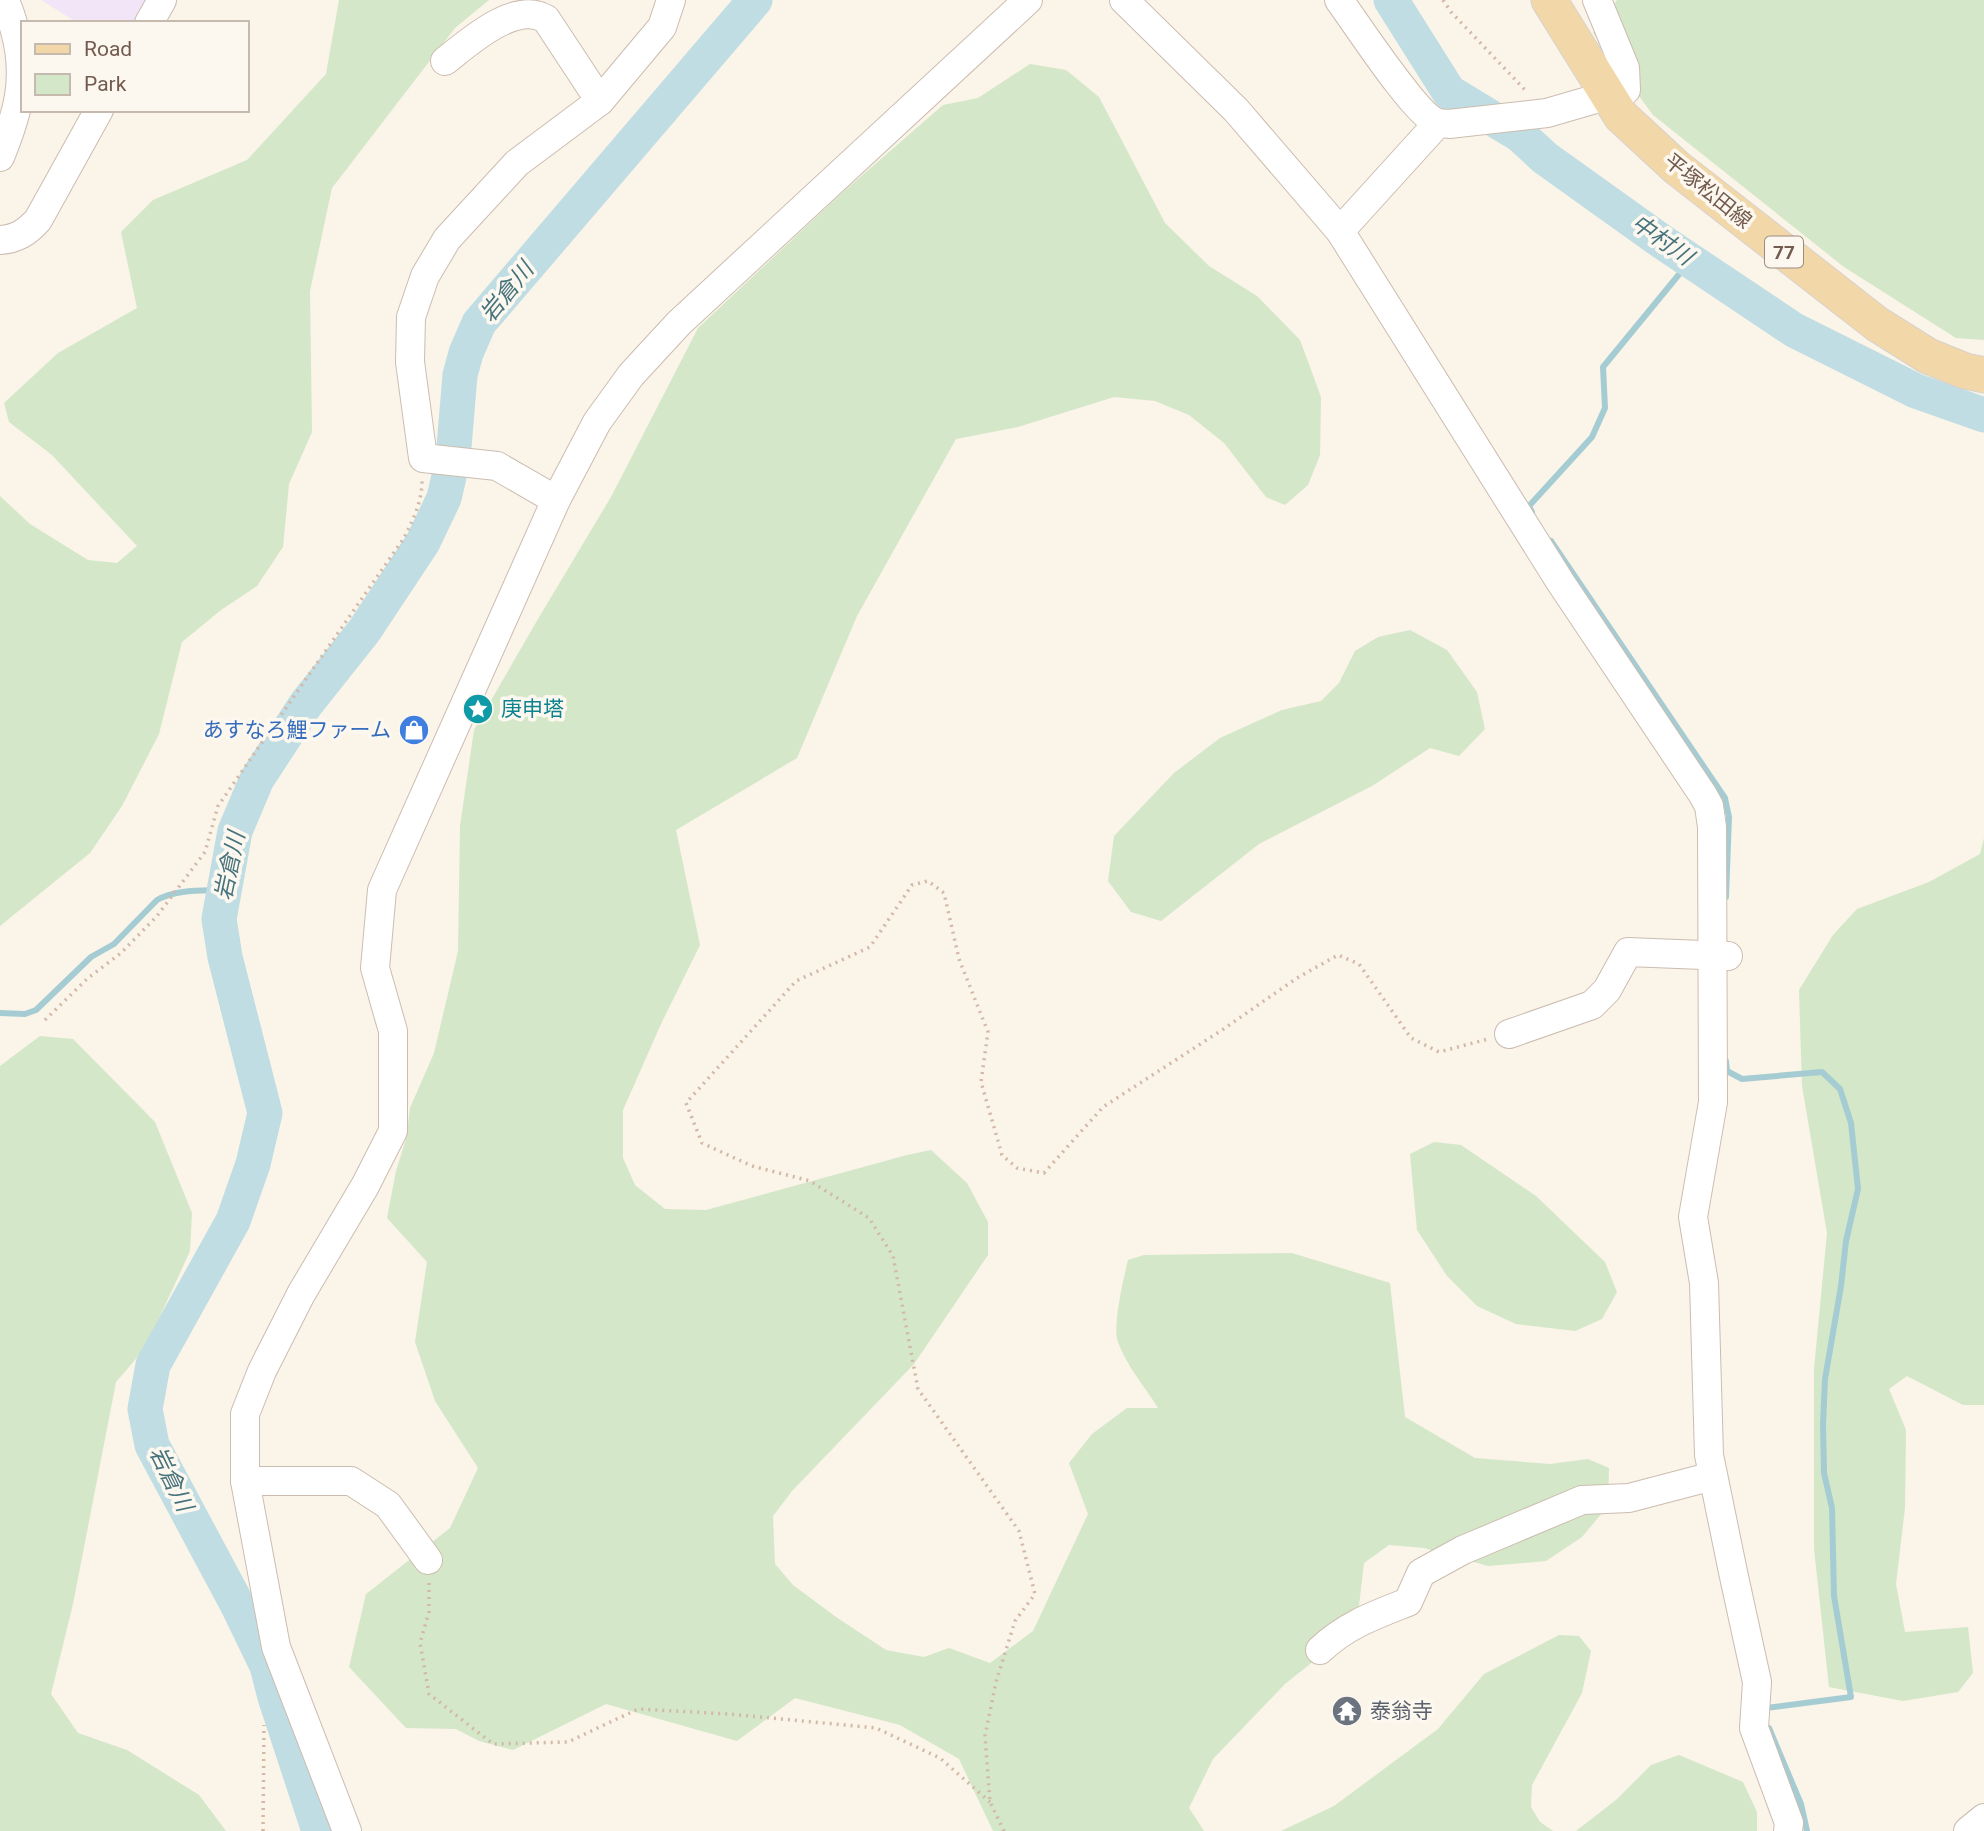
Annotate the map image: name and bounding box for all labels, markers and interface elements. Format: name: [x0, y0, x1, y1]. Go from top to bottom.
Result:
legend: [21, 21, 248, 112]
text: Road: [84, 37, 132, 61]
text: Park: [84, 72, 127, 96]
street label: 平塚松田線: [1660, 149, 1756, 233]
water label: 中村川: [1626, 209, 1700, 273]
road number: 77: [1765, 236, 1803, 268]
water label: 岩倉川: [475, 254, 541, 327]
place icon: 庚申塔: [461, 692, 495, 726]
place label: 庚申塔: [501, 697, 564, 721]
shop icon: あすなろ鯉ファーム: [397, 713, 431, 747]
place label: あすなろ鯉ファーム: [203, 718, 391, 742]
water label: 岩倉川: [210, 827, 251, 903]
water label: 岩倉川: [144, 1442, 200, 1519]
temple icon: 泰翁寺: [1330, 1694, 1364, 1728]
place label: 泰翁寺: [1370, 1699, 1433, 1723]

